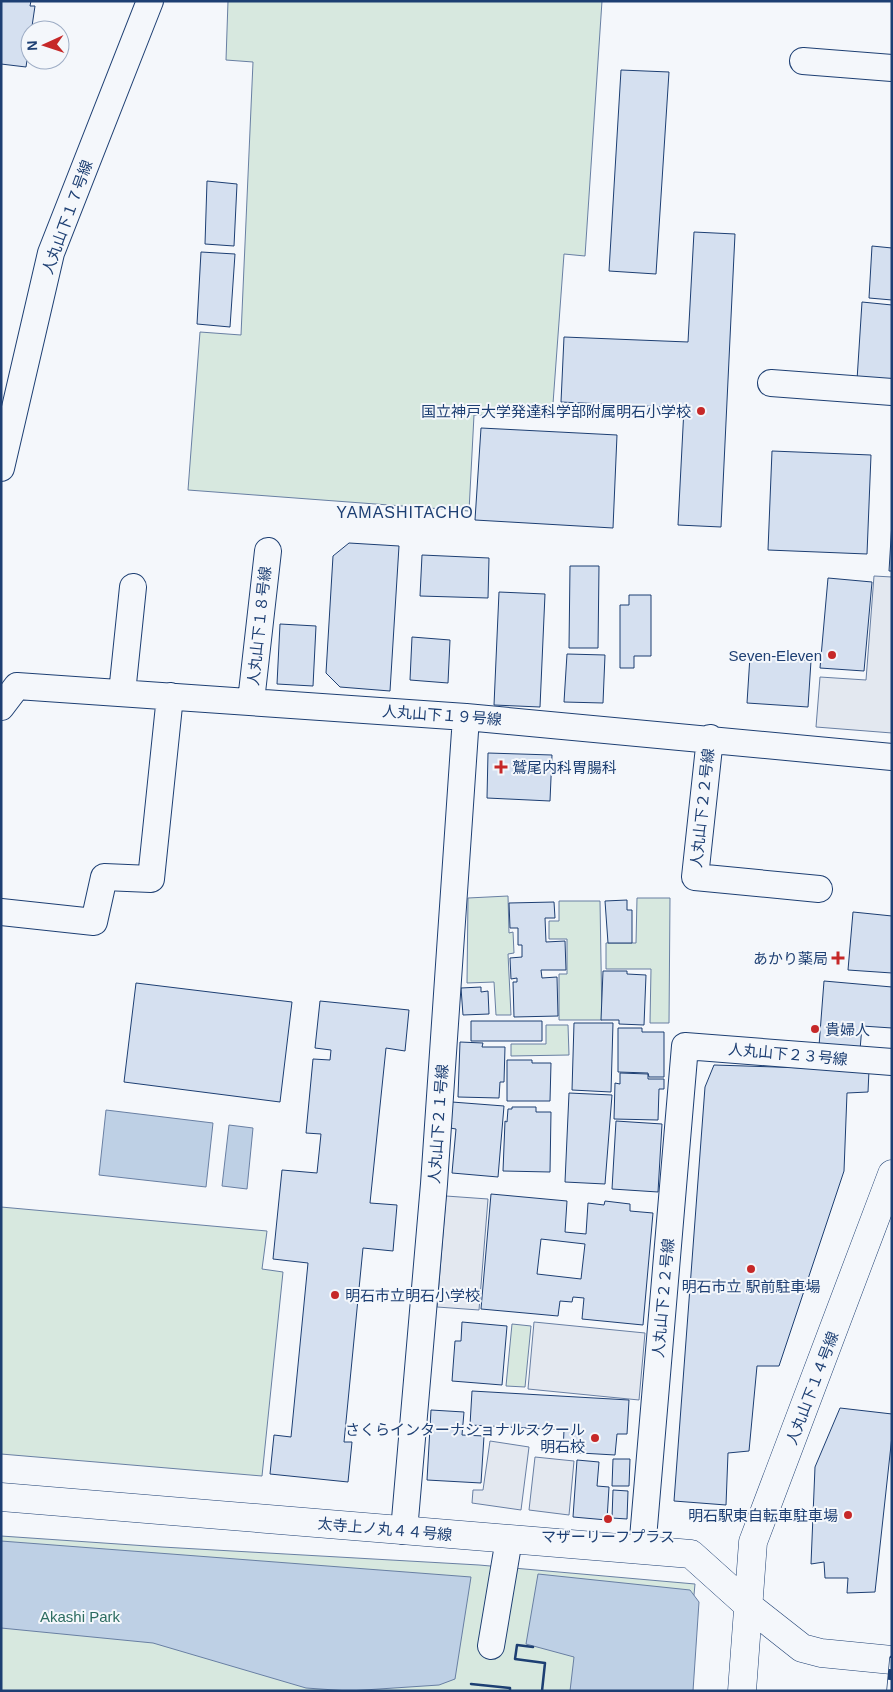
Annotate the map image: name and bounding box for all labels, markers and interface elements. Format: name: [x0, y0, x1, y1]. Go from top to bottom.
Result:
north arrow: [20, 20, 70, 70]
text: N: [24, 40, 40, 51]
street label: 人丸山下１７号線: [38, 158, 96, 276]
place label: 国立神戸大学発達科学部附属明石小学校: [421, 403, 691, 420]
marker: 国立神戸大学発達科学部附属明石小学校: [695, 405, 707, 417]
district label: YAMASHITACHO: [336, 504, 474, 521]
street label: 人丸山下１８号線: [244, 565, 274, 687]
place label: Seven-Eleven: [729, 647, 822, 664]
marker: Seven-Eleven: [826, 649, 838, 661]
street label: 人丸山下１９号線: [382, 702, 502, 728]
street label: 人丸山下２２号線: [687, 747, 717, 869]
place label: 鷲尾内科胃腸科: [512, 759, 617, 776]
marker: 鷲尾内科胃腸科: [494, 760, 508, 774]
place label: あかり薬局: [753, 950, 828, 967]
marker: あかり薬局: [832, 952, 844, 964]
place label: 貴婦人: [825, 1021, 870, 1038]
marker: 貴婦人: [809, 1023, 821, 1035]
street label: 人丸山下２３号線: [727, 1040, 849, 1068]
street label: 人丸山下２１号線: [425, 1064, 451, 1184]
street label: 人丸山下２２号線: [649, 1237, 677, 1359]
marker: 明石市立 駅前駐車場: [745, 1263, 757, 1275]
place label: 明石市立 駅前駐車場: [681, 1278, 821, 1295]
place label: 明石市立明石小学校: [345, 1287, 480, 1304]
marker: 明石市立明石小学校: [329, 1289, 341, 1301]
street label: 人丸山下１４号線: [783, 1329, 841, 1447]
place label: さくらインターナショナルスクール 明石校: [345, 1421, 585, 1455]
marker: さくらインターナショナルスクール 明石校: [589, 1432, 601, 1444]
place label: 明石駅東自転車駐車場: [688, 1507, 838, 1524]
marker: 明石駅東自転車駐車場: [842, 1509, 854, 1521]
marker: マザーリーフプラス: [602, 1513, 614, 1525]
street label: 太寺上ノ丸４４号線: [317, 1515, 453, 1543]
place label: マザーリーフプラス: [541, 1528, 675, 1545]
park label: Akashi Park: [40, 1608, 121, 1625]

